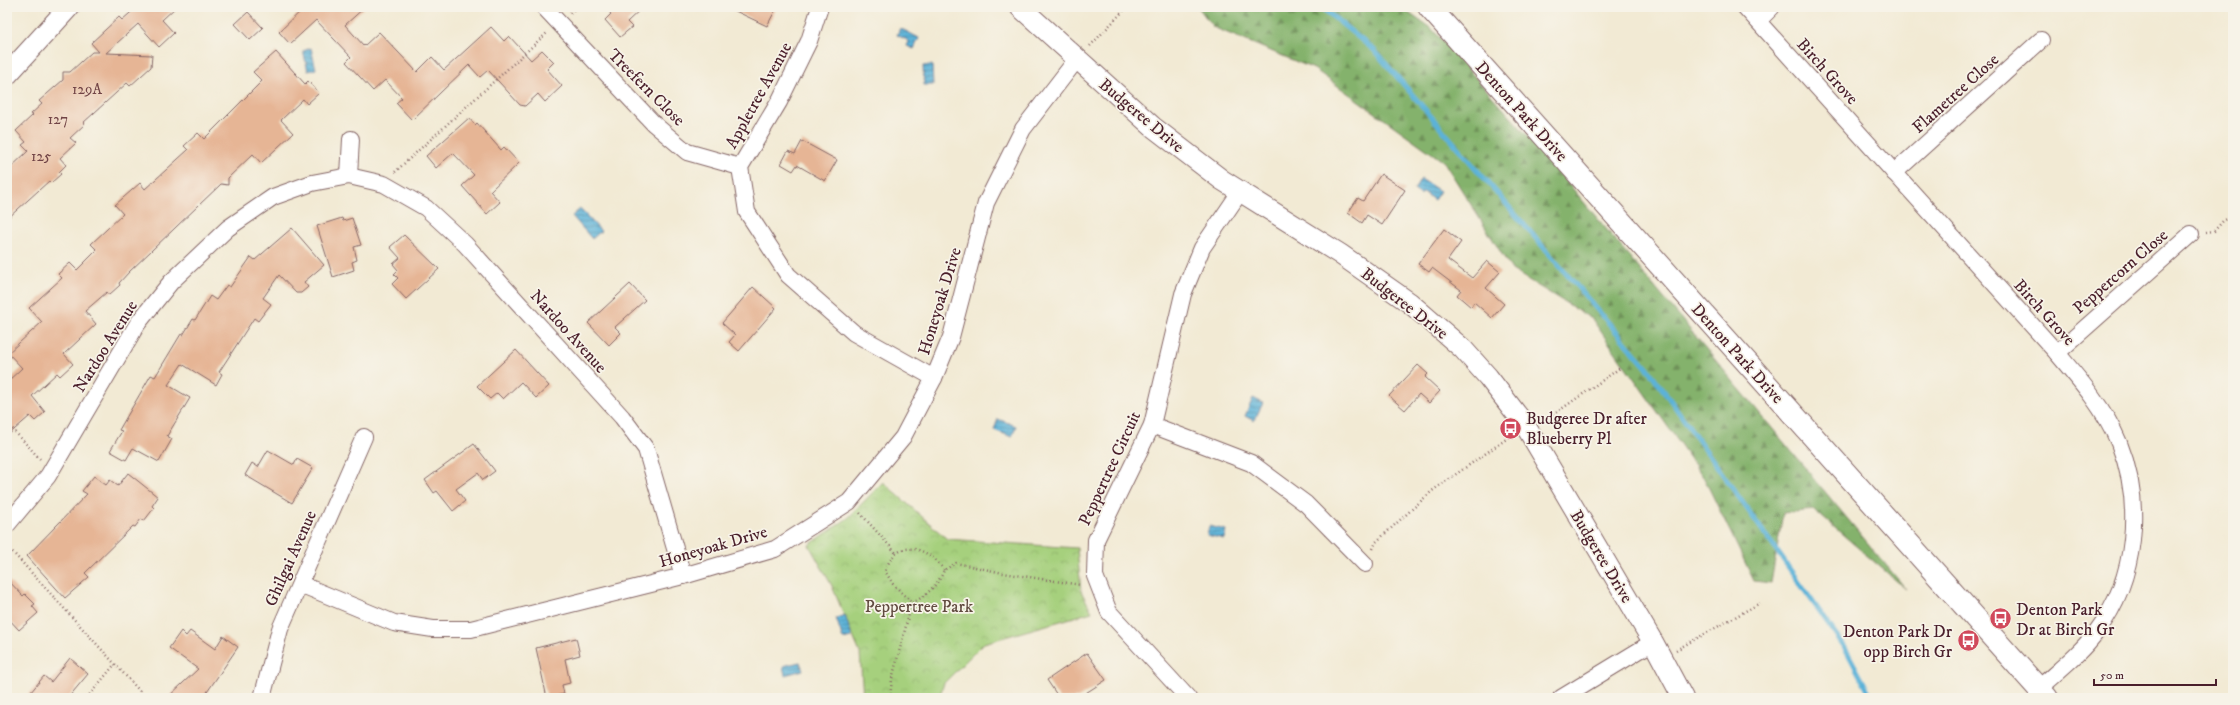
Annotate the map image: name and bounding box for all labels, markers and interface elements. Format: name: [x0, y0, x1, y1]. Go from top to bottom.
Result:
street label: Birch Grove: [1792, 34, 1863, 110]
street label: Appletree Avenue: [721, 38, 797, 153]
street label: Treefern Close: [603, 45, 689, 131]
street label: Flametree Close: [1908, 49, 2004, 139]
street label: Denton Park Drive: [1470, 57, 1572, 167]
street label: Budgeree Drive: [1094, 74, 1189, 158]
house number: 129A: [72, 80, 102, 99]
house number: 127: [48, 110, 68, 129]
house number: 125: [31, 147, 52, 166]
street label: Peppercorn Close: [2069, 224, 2173, 319]
street label: Honeyoak Drive: [913, 245, 967, 358]
street label: Budgeree Drive: [1356, 263, 1452, 345]
street label: Birch Grove: [2009, 275, 2080, 351]
street label: Nardoo Avenue: [525, 285, 611, 378]
street label: Nardoo Avenue: [69, 296, 143, 397]
street label: Denton Park Drive: [1686, 299, 1788, 409]
street label: Peppertree Circuit: [1074, 407, 1146, 529]
place label: Budgeree Dr after Blueberry Pl: [1526, 408, 1648, 450]
bus stop icon: Budgeree Dr after Blueberry Pl: [1497, 415, 1523, 441]
street label: Budgeree Drive: [1565, 506, 1638, 607]
street label: Ghilgai Avenue: [260, 507, 322, 610]
street label: Honeyoak Drive: [657, 521, 770, 573]
park label: Peppertree Park: [865, 596, 974, 618]
place label: Denton Park Dr at Birch Gr: [2016, 599, 2115, 641]
bus stop icon: Denton Park Dr at Birch Gr: [1988, 606, 2014, 632]
place label: Denton Park Dr opp Birch Gr: [1843, 621, 1953, 663]
bus stop icon: Denton Park Dr opp Birch Gr: [1955, 628, 1981, 654]
scale bar: [2094, 661, 2216, 687]
text: 50 m: [2100, 668, 2124, 683]

